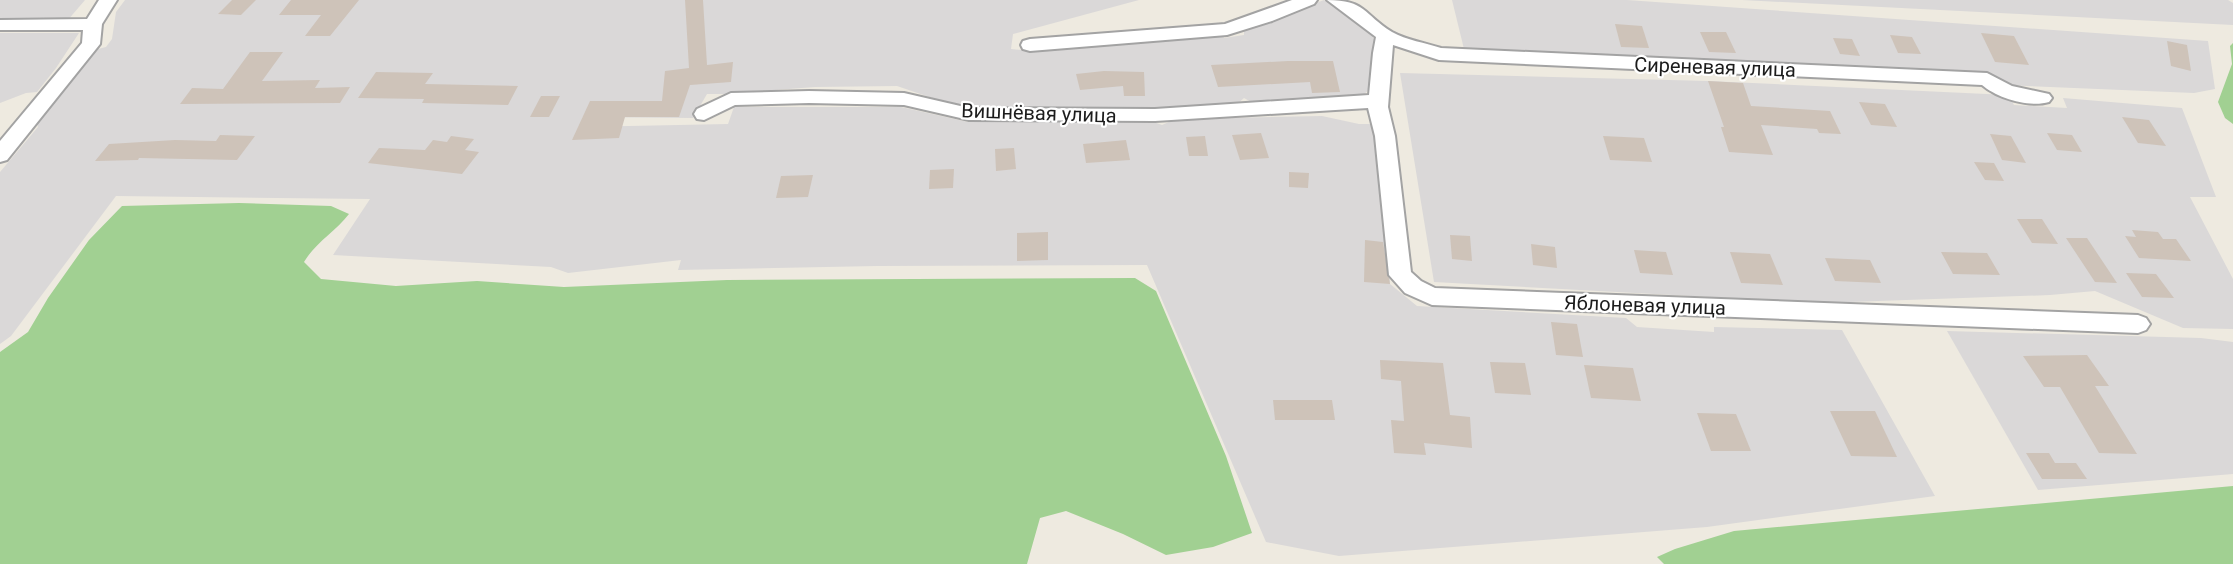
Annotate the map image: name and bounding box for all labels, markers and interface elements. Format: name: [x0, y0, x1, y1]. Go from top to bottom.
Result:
street label: Сиреневая улица: [1634, 52, 1796, 82]
street label: Вишнёвая улица: [961, 98, 1117, 128]
street label: Яблоневая улица: [1564, 290, 1726, 320]

